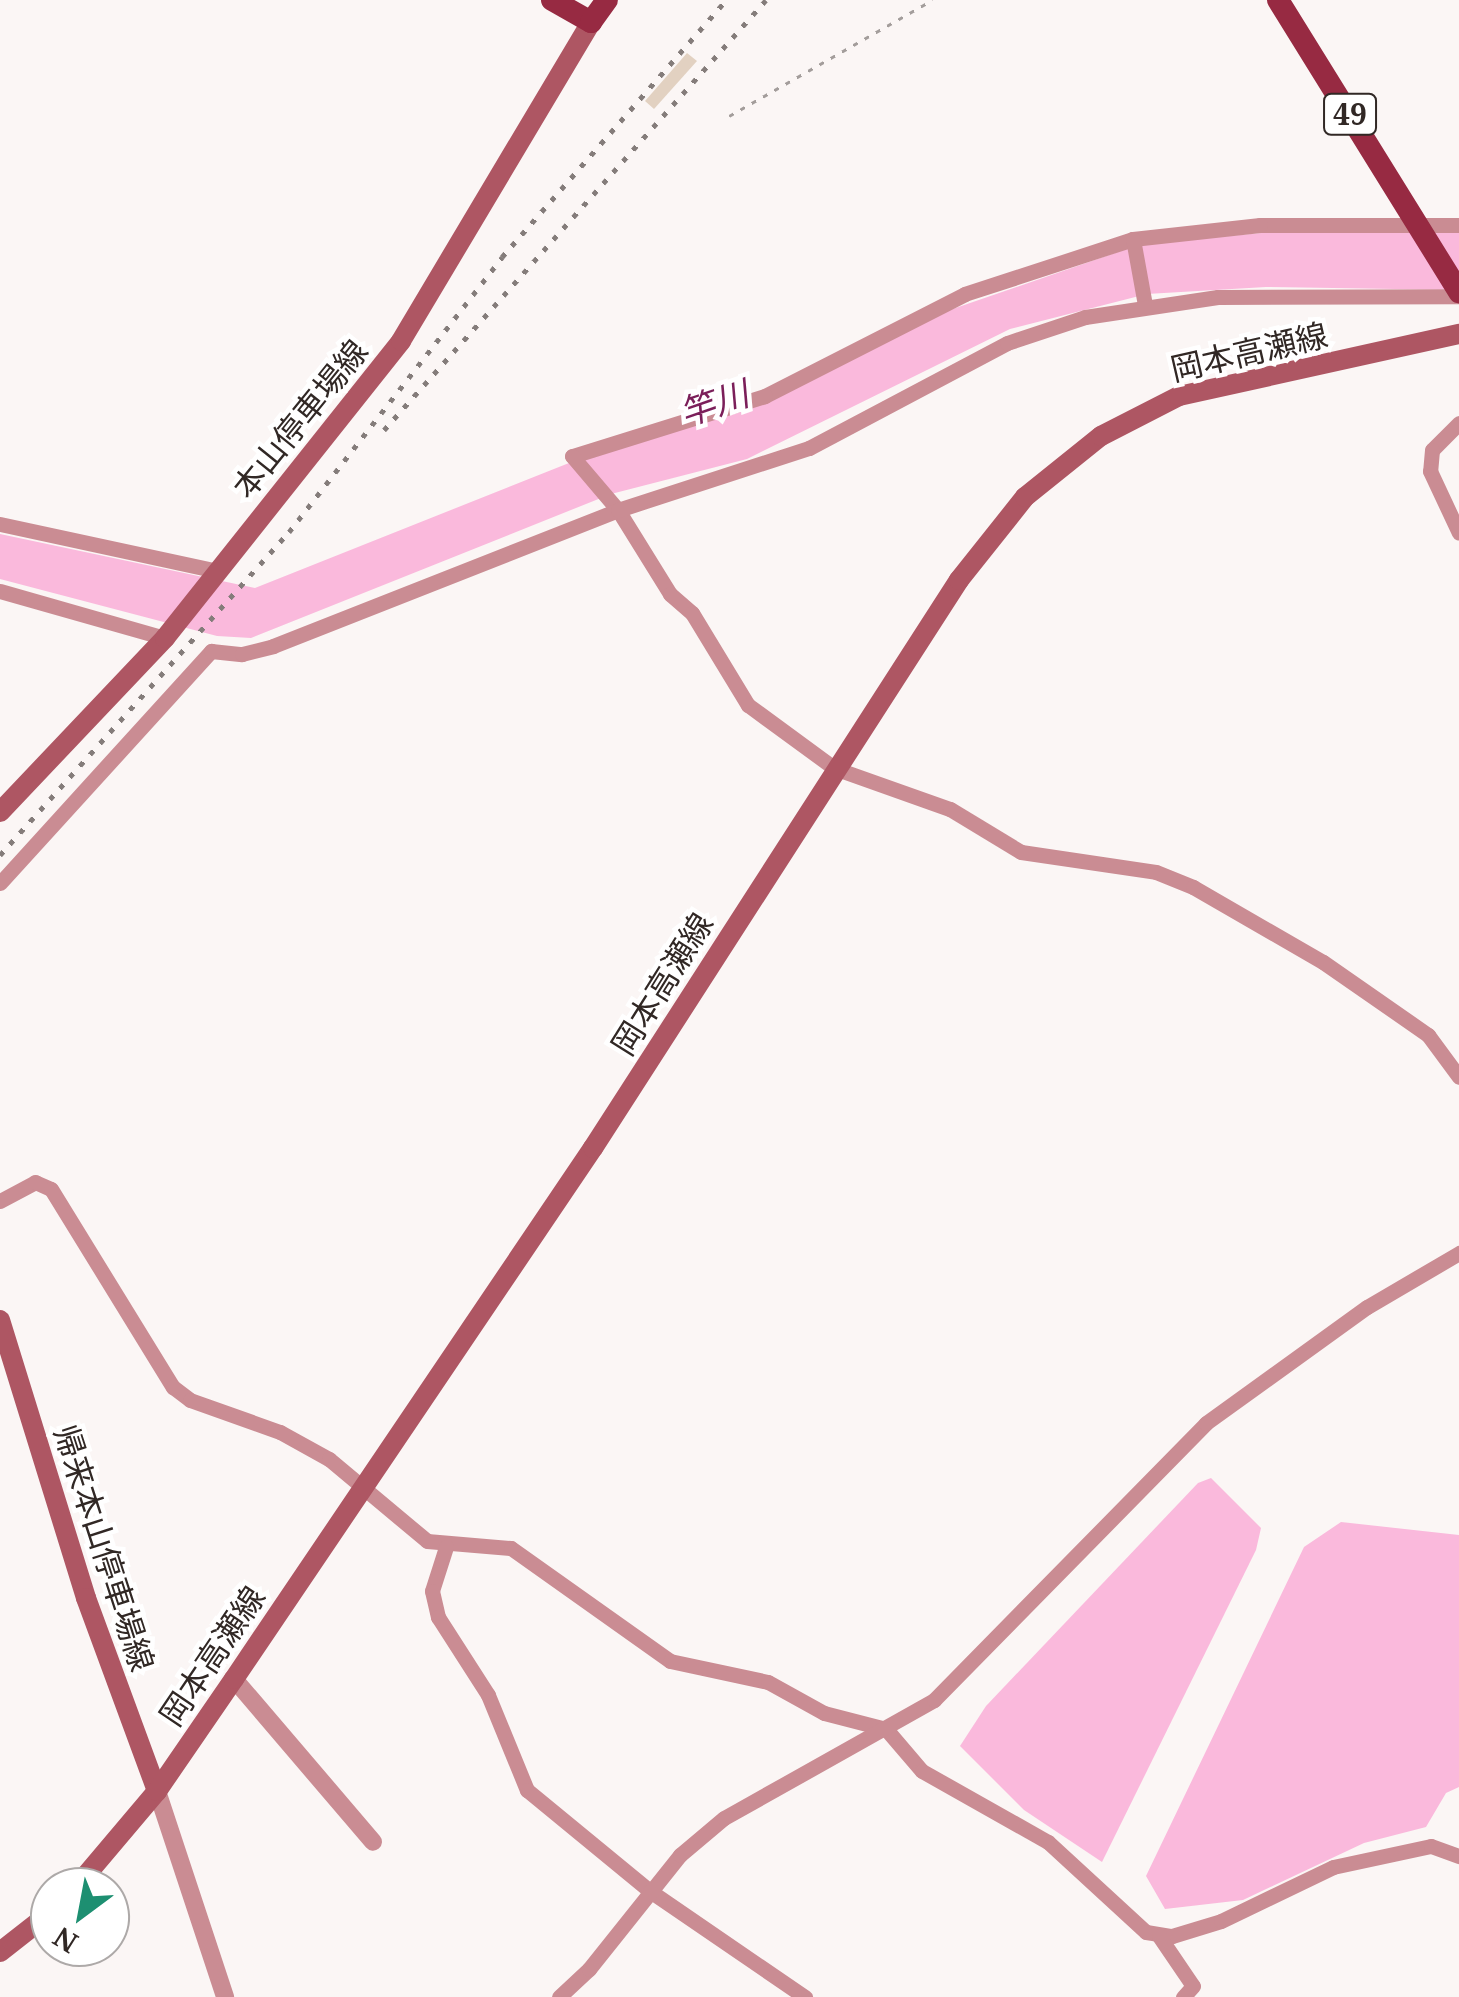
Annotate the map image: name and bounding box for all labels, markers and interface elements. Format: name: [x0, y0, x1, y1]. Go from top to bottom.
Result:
road number: 49: [1322, 89, 1378, 139]
street label: 岡本高瀬線: [1167, 315, 1331, 389]
street label: 本山停車場線: [225, 332, 375, 506]
water label: 竿川: [674, 372, 754, 434]
street label: 岡本高瀬線: [603, 906, 721, 1062]
street label: 帰来本山停車場線: [46, 1420, 162, 1676]
street label: 岡本高瀬線: [151, 1579, 273, 1733]
north arrow: [30, 1867, 130, 1967]
text: N: [46, 1919, 85, 1963]

